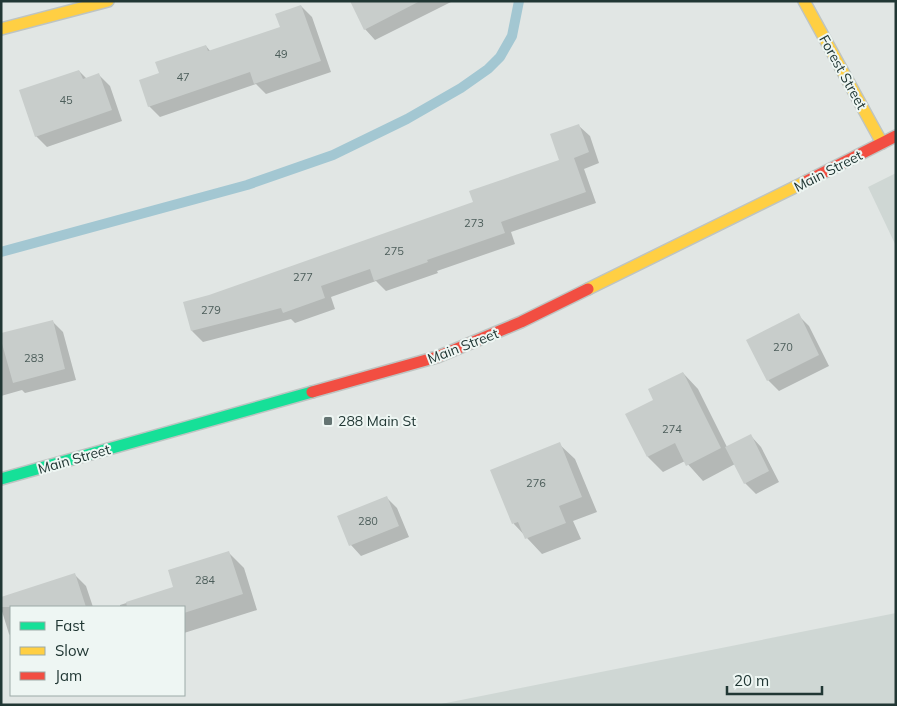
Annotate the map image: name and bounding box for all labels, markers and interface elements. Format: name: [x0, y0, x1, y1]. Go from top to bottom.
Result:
street label: Forest Street: [815, 32, 871, 112]
house number: 49: [274, 47, 288, 61]
house number: 47: [176, 70, 190, 84]
house number: 45: [59, 93, 73, 107]
street label: Main Street: [791, 146, 865, 196]
house number: 273: [464, 216, 484, 230]
house number: 275: [384, 244, 404, 258]
house number: 277: [293, 270, 313, 284]
house number: 279: [201, 303, 221, 317]
street label: Main Street: [425, 324, 501, 368]
house number: 270: [773, 340, 793, 354]
house number: 283: [24, 351, 44, 365]
place label: 288 Main St: [338, 412, 416, 430]
marker: 288 Main St: [322, 415, 334, 427]
house number: 274: [662, 422, 682, 436]
street label: Main Street: [36, 440, 112, 478]
house number: 276: [526, 476, 546, 490]
house number: 280: [358, 514, 378, 528]
house number: 284: [195, 573, 215, 587]
legend: [10, 606, 185, 696]
text: Fast: [55, 616, 85, 635]
text: Slow: [55, 641, 89, 660]
scale bar: [727, 664, 822, 696]
text: Jam: [55, 666, 82, 685]
text: 20 m: [734, 671, 769, 690]

